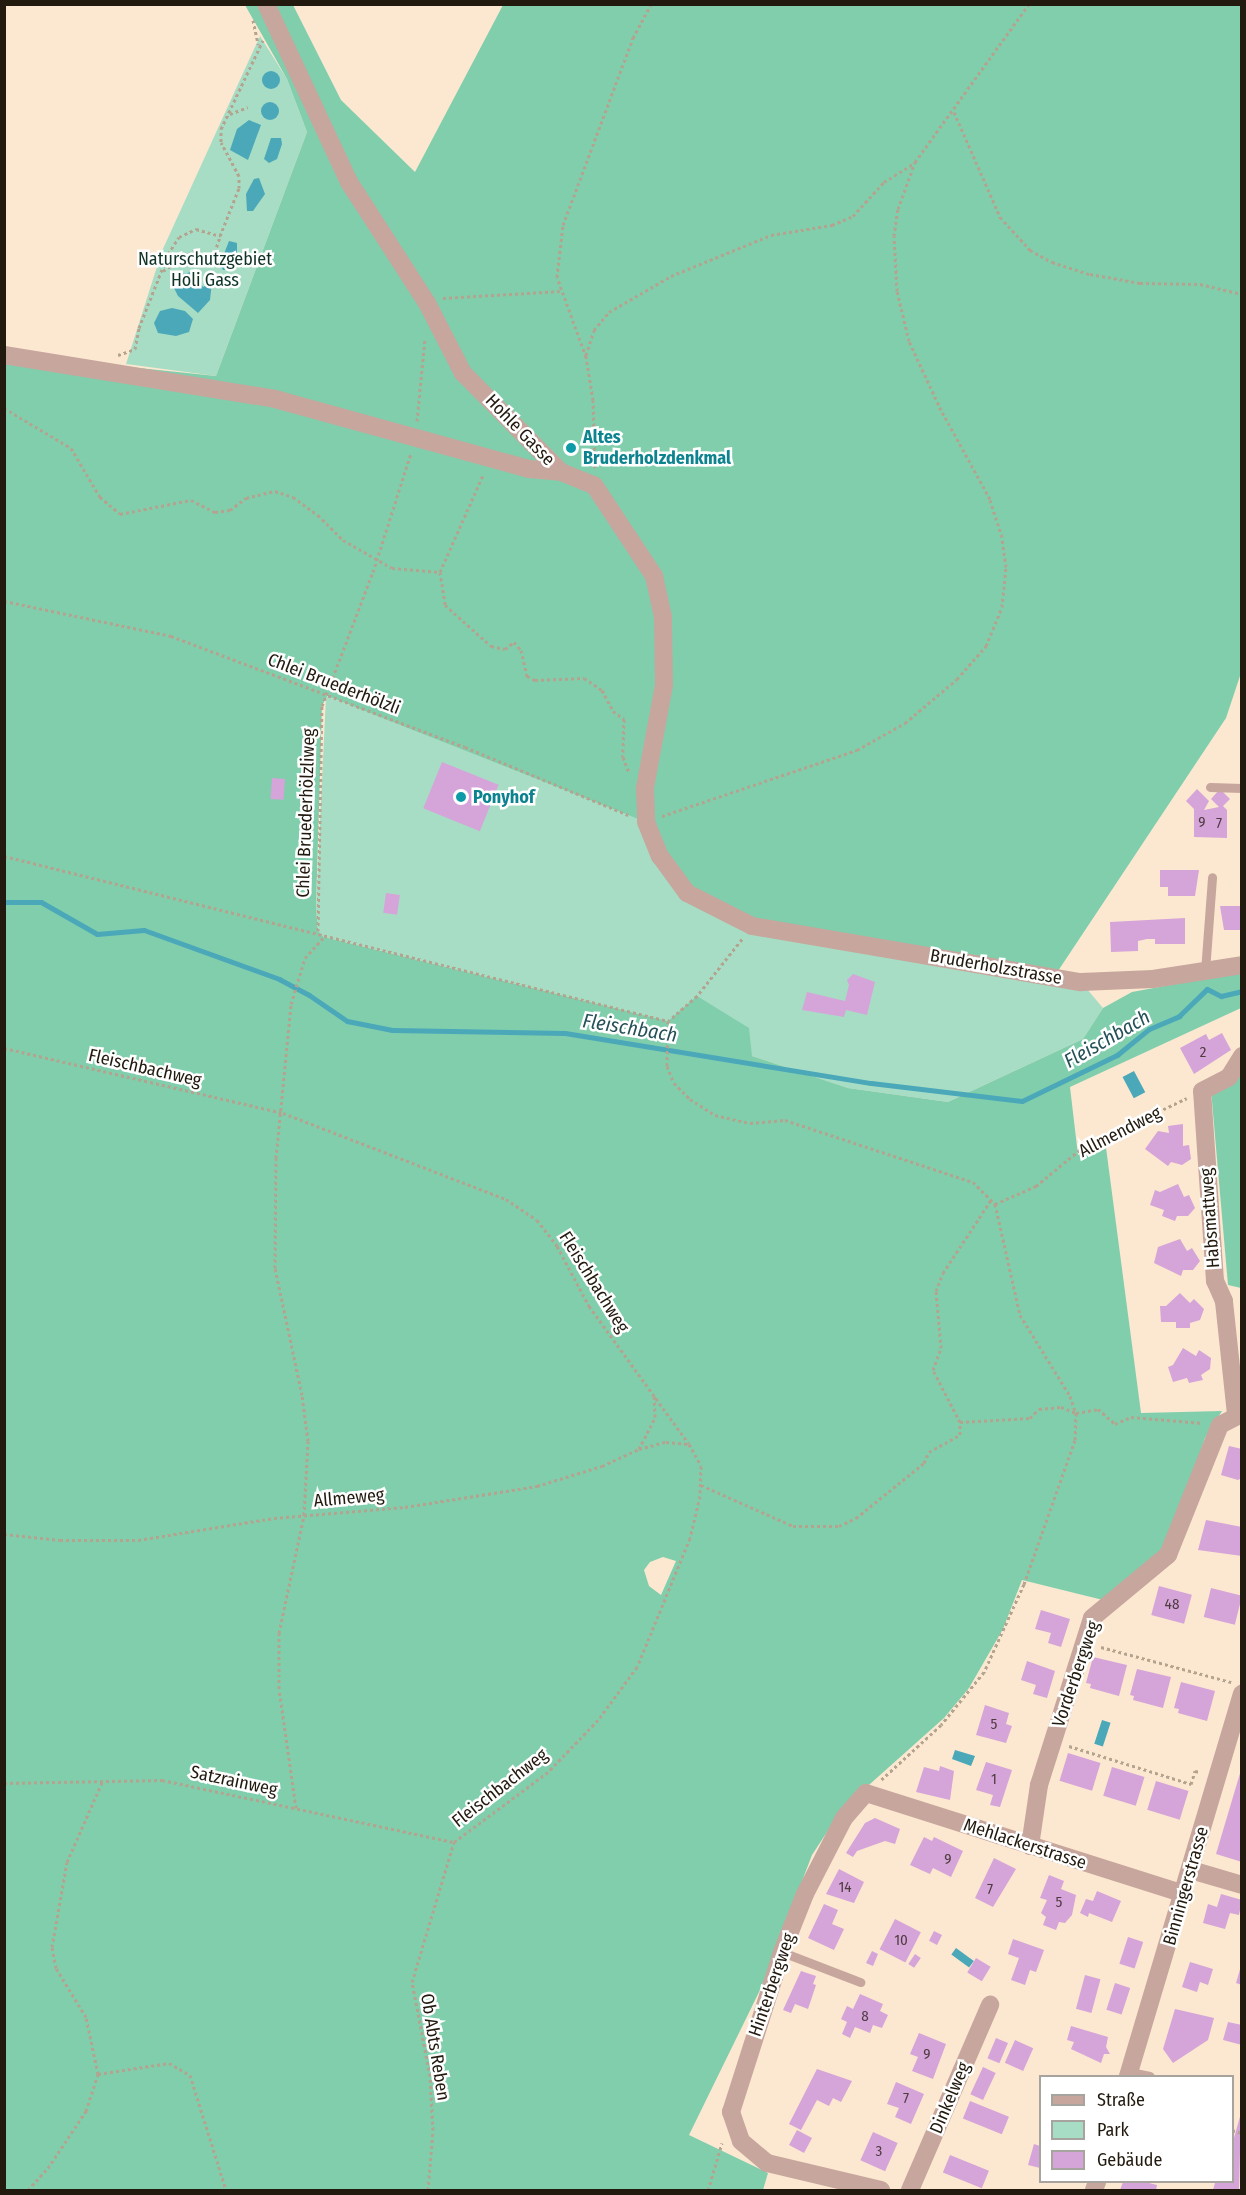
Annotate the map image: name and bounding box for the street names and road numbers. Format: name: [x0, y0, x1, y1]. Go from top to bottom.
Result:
street label: Hohle Gasse: [481, 390, 559, 470]
street label: Chlei Bruederhölzli: [265, 649, 403, 719]
street label: Chlei Bruederhölzliweg: [292, 728, 320, 898]
street label: Bruderholzstrasse: [928, 945, 1064, 989]
street label: Fleischbachweg: [86, 1045, 204, 1091]
street label: Allmendweg: [1075, 1102, 1165, 1162]
street label: Habsmattweg: [1196, 1167, 1224, 1269]
street label: Fleischbachweg: [554, 1227, 634, 1337]
street label: Allmeweg: [313, 1484, 385, 1512]
street label: Vorderbergweg: [1048, 1618, 1104, 1730]
street label: Fleischbachweg: [448, 1744, 552, 1832]
street label: Satzrainweg: [188, 1761, 280, 1801]
street label: Mehlackerstrasse: [961, 1814, 1089, 1874]
street label: Binningerstrasse: [1159, 1824, 1213, 1948]
street label: Hinterbergweg: [744, 1931, 800, 2039]
street label: Ob Abts Reben: [416, 1992, 454, 2102]
street label: Dinkelweg: [925, 2059, 975, 2137]

